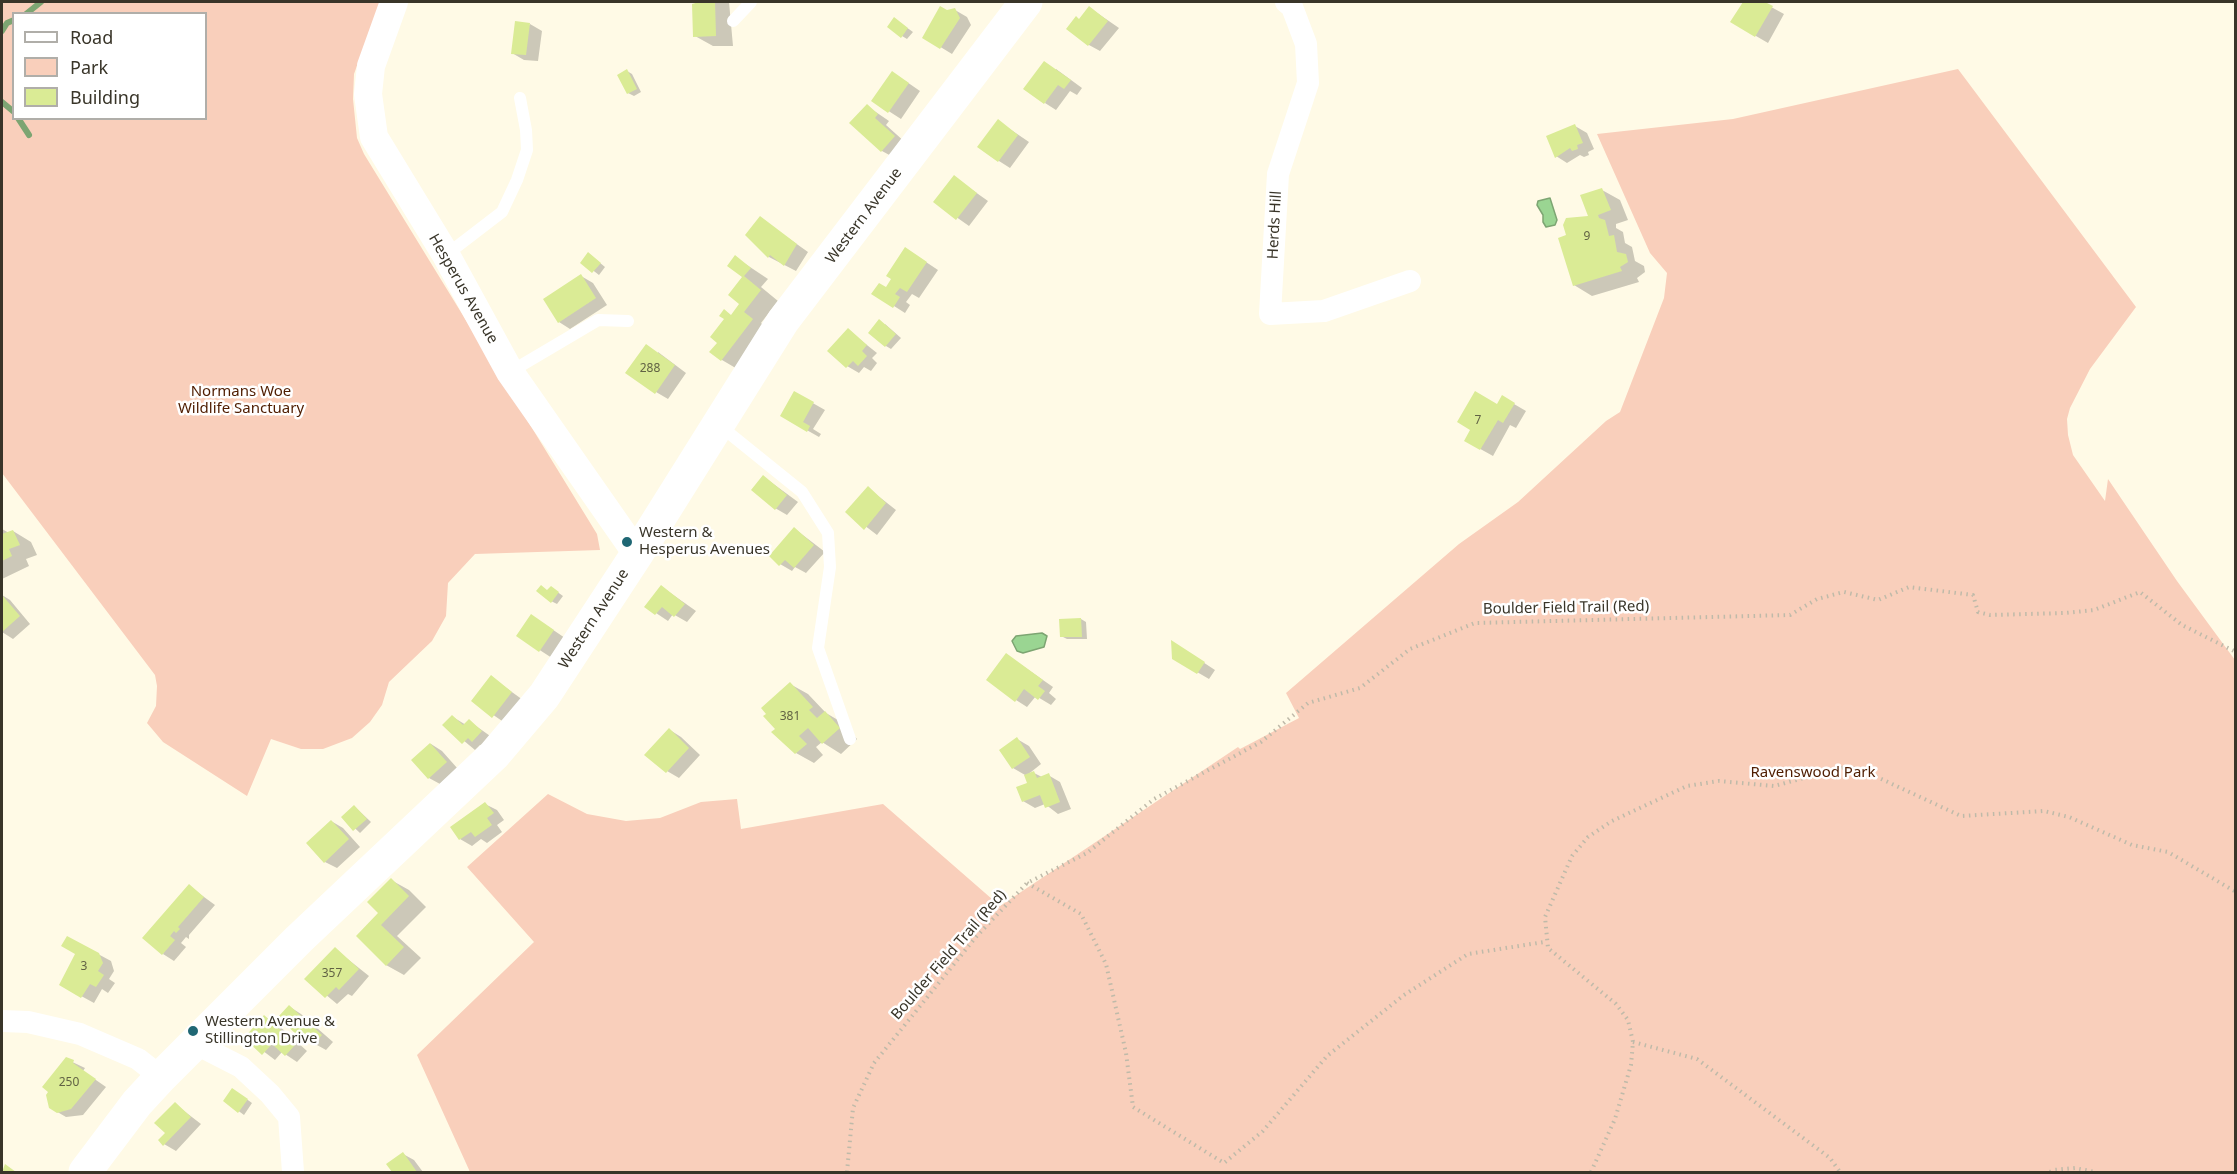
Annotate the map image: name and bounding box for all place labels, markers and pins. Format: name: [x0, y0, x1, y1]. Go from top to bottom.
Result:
place label: Western & Hesperus Avenues: [639, 524, 770, 559]
marker: Western & Hesperus Avenues: [620, 535, 634, 549]
place label: Western Avenue & Stillington Drive: [205, 1013, 335, 1048]
marker: Western Avenue & Stillington Drive: [186, 1024, 200, 1038]

